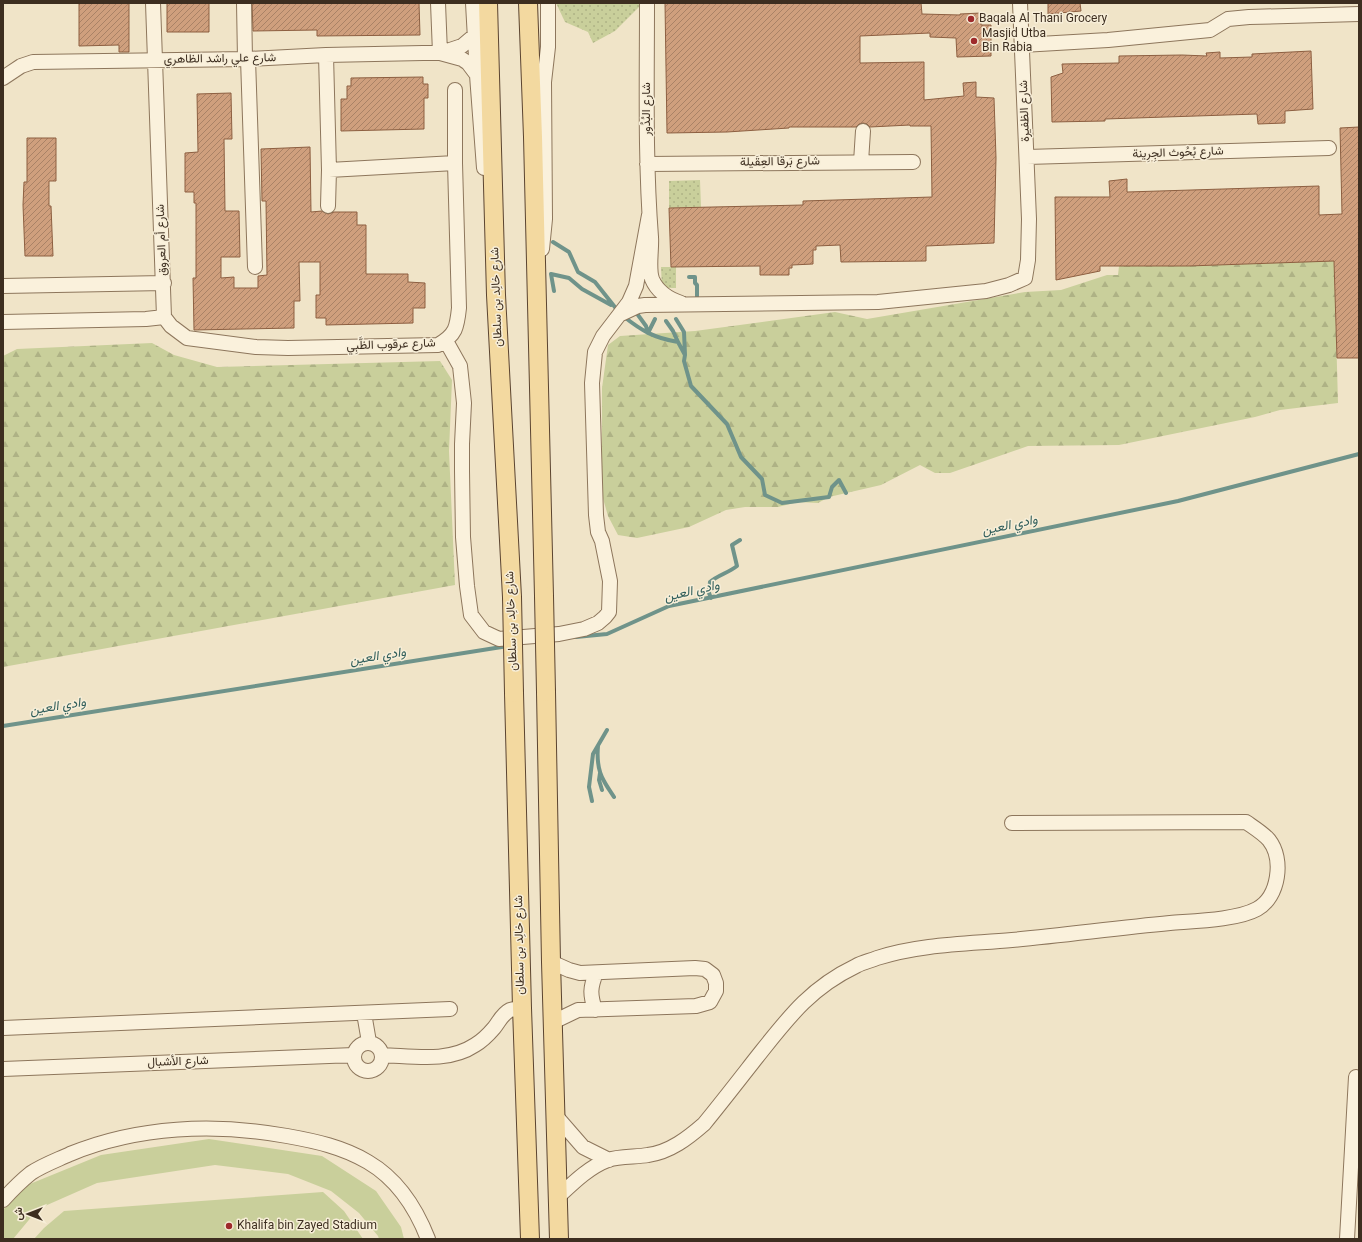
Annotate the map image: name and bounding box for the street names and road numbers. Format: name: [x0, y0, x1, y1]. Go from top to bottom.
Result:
street label: شارع علي راشد الظاهري: [164, 49, 276, 69]
street label: شارع الظفيرة: [1015, 80, 1035, 142]
street label: شارع البُدُور: [638, 82, 656, 137]
street label: شارع بُحُوث الجِرِينة: [1132, 142, 1224, 164]
street label: شارع بَرقا العِقَيلة: [740, 152, 820, 172]
street label: شارع أم العروق: [152, 204, 172, 276]
street label: شارع خالِد بن سلطان: [486, 247, 508, 347]
street label: شارع عرقوب الظَّبِي: [346, 333, 436, 356]
street label: شارع خالِد بن سلطان: [501, 571, 523, 671]
street label: شارع خالِد بن سلطان: [510, 895, 530, 995]
street label: شارع الأشبال: [147, 1052, 209, 1072]

